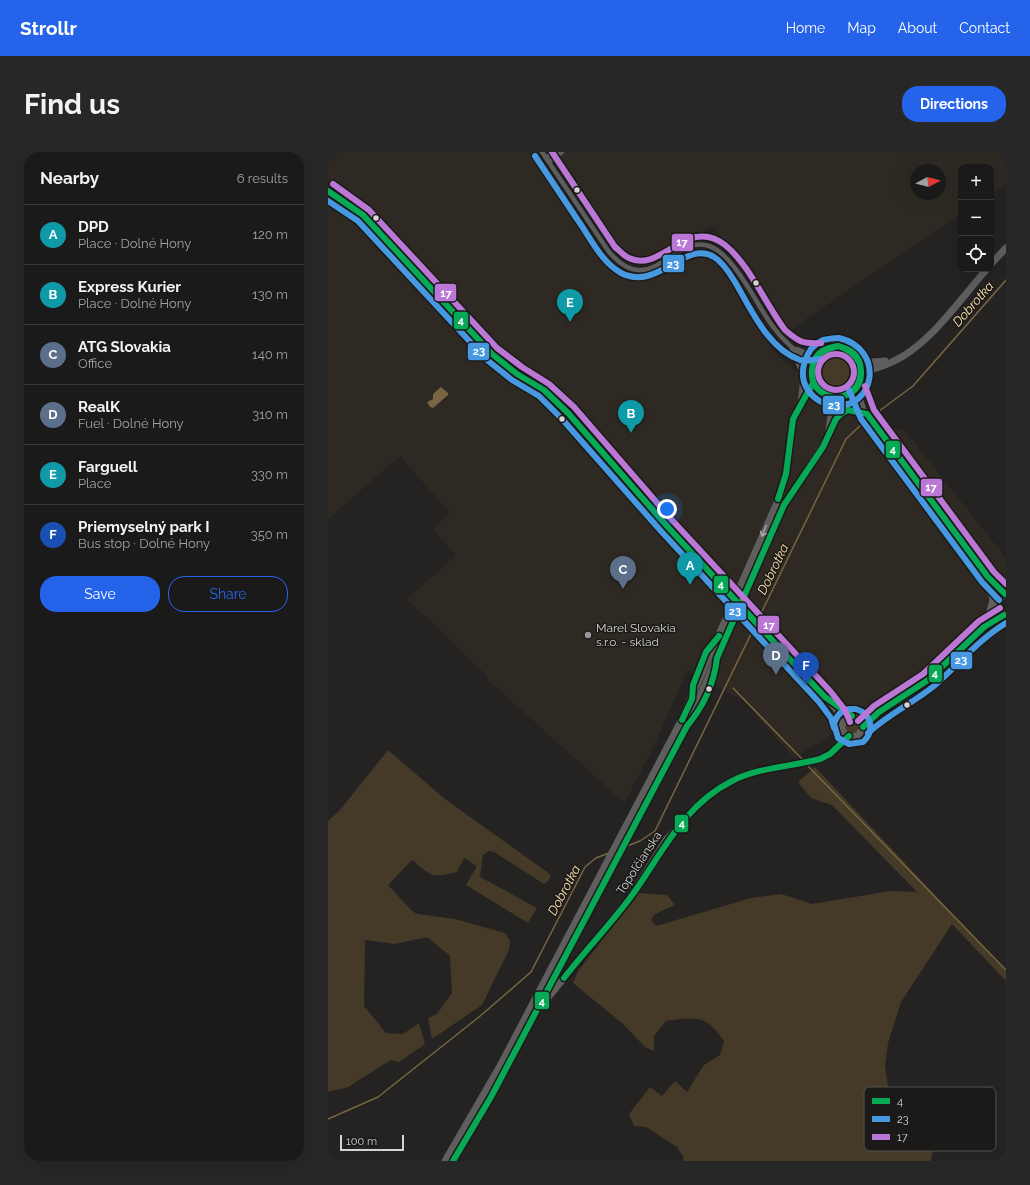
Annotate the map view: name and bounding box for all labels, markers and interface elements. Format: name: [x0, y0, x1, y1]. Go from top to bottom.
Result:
text: Strollr: [20, 17, 77, 39]
text: Home: [786, 20, 825, 36]
text: Map: [847, 20, 876, 36]
text: About: [898, 20, 937, 36]
text: Contact: [959, 20, 1010, 36]
button: Directions: [902, 86, 1006, 122]
text: Find us: [24, 88, 120, 121]
north arrow: [910, 164, 946, 200]
map controls: [958, 164, 994, 272]
button: +: [958, 164, 994, 200]
text: Nearby: [40, 168, 99, 188]
text: 6 results: [237, 171, 288, 186]
unlabelled marker: [572, 185, 582, 195]
button: −: [958, 200, 994, 236]
unlabelled marker: [371, 213, 381, 223]
text: DPD: [78, 218, 109, 236]
text: A: [49, 227, 57, 242]
text: 120 m: [252, 227, 288, 242]
line badge: 17: [671, 233, 694, 252]
text: Place · Dolné Hony: [78, 236, 191, 251]
text: 17: [676, 236, 689, 249]
button: locate: [958, 236, 994, 272]
line badge: 23: [662, 254, 685, 273]
text: 23: [667, 258, 679, 271]
text: Express Kurier: [78, 278, 181, 296]
unlabelled marker: [751, 278, 761, 288]
water label: Dobrotka: [949, 278, 997, 330]
line badge: 17: [434, 283, 457, 302]
text: B: [49, 287, 57, 302]
text: 130 m: [252, 287, 288, 302]
text: 17: [440, 287, 453, 300]
pin: E: [557, 289, 583, 322]
text: Place · Dolné Hony: [78, 296, 191, 311]
line badge: 4: [453, 311, 469, 330]
text: 4: [458, 314, 464, 327]
text: ATG Slovakia: [78, 338, 171, 356]
line badge: 23: [467, 342, 490, 361]
text: 23: [473, 345, 485, 358]
text: C: [49, 347, 57, 362]
text: 140 m: [252, 347, 288, 362]
text: Office: [78, 356, 112, 371]
line badge: 23: [822, 395, 845, 415]
text: RealK: [78, 398, 120, 416]
text: 23: [828, 399, 840, 412]
pin: B: [618, 400, 644, 433]
text: D: [48, 407, 58, 422]
text: 310 m: [252, 407, 288, 422]
unlabelled marker: [557, 414, 567, 424]
text: Fuel · Dolné Hony: [78, 416, 184, 431]
line badge: 4: [885, 440, 901, 459]
text: 4: [890, 443, 896, 456]
text: Farguell: [78, 458, 138, 476]
text: E: [49, 467, 57, 482]
text: 330 m: [251, 467, 288, 482]
text: Place: [78, 476, 111, 491]
line badge: 17: [920, 478, 943, 497]
text: 17: [925, 481, 938, 494]
your location: [657, 499, 677, 519]
text: Priemyselný park I: [78, 518, 210, 536]
one-way arrow: [760, 525, 767, 537]
text: F: [49, 527, 57, 542]
text: 350 m: [251, 527, 288, 542]
text: Bus stop · Dolné Hony: [78, 536, 210, 551]
water label: Dobrotka: [754, 541, 792, 597]
pin: A: [677, 552, 703, 585]
pin: C: [610, 556, 636, 589]
line badge: 4: [713, 575, 729, 594]
button: Save: [40, 576, 160, 612]
button: Share: [168, 576, 288, 612]
text: 4: [718, 578, 724, 591]
line badge: 23: [724, 602, 747, 621]
text: 23: [729, 605, 741, 618]
line badge: 17: [757, 615, 780, 634]
text: 17: [763, 619, 776, 632]
place label: Marel Slovakia s.r.o. - sklad: [596, 621, 676, 649]
marker: Marel Slovakia s.r.o. - sklad: [583, 630, 593, 640]
pin: D: [763, 642, 789, 675]
line badge: 23: [950, 651, 973, 670]
pin: F: [793, 652, 819, 685]
text: 23: [955, 654, 967, 667]
line badge: 4: [928, 664, 943, 683]
text: 4: [932, 667, 938, 680]
unlabelled marker: [704, 684, 714, 694]
unlabelled marker: [902, 700, 912, 710]
line badge: 4: [674, 814, 689, 833]
text: 4: [679, 817, 685, 830]
street label: Topoľčianska: [613, 829, 665, 897]
water label: Dobrotka: [545, 862, 584, 918]
line badge: 4: [534, 991, 550, 1010]
text: 4: [539, 995, 545, 1008]
legend: [864, 1087, 996, 1151]
text: 4: [897, 1095, 903, 1108]
text: 23: [897, 1113, 909, 1126]
text: 17: [897, 1131, 908, 1144]
scale bar: [340, 1133, 404, 1152]
text: 100 m: [346, 1135, 377, 1148]

